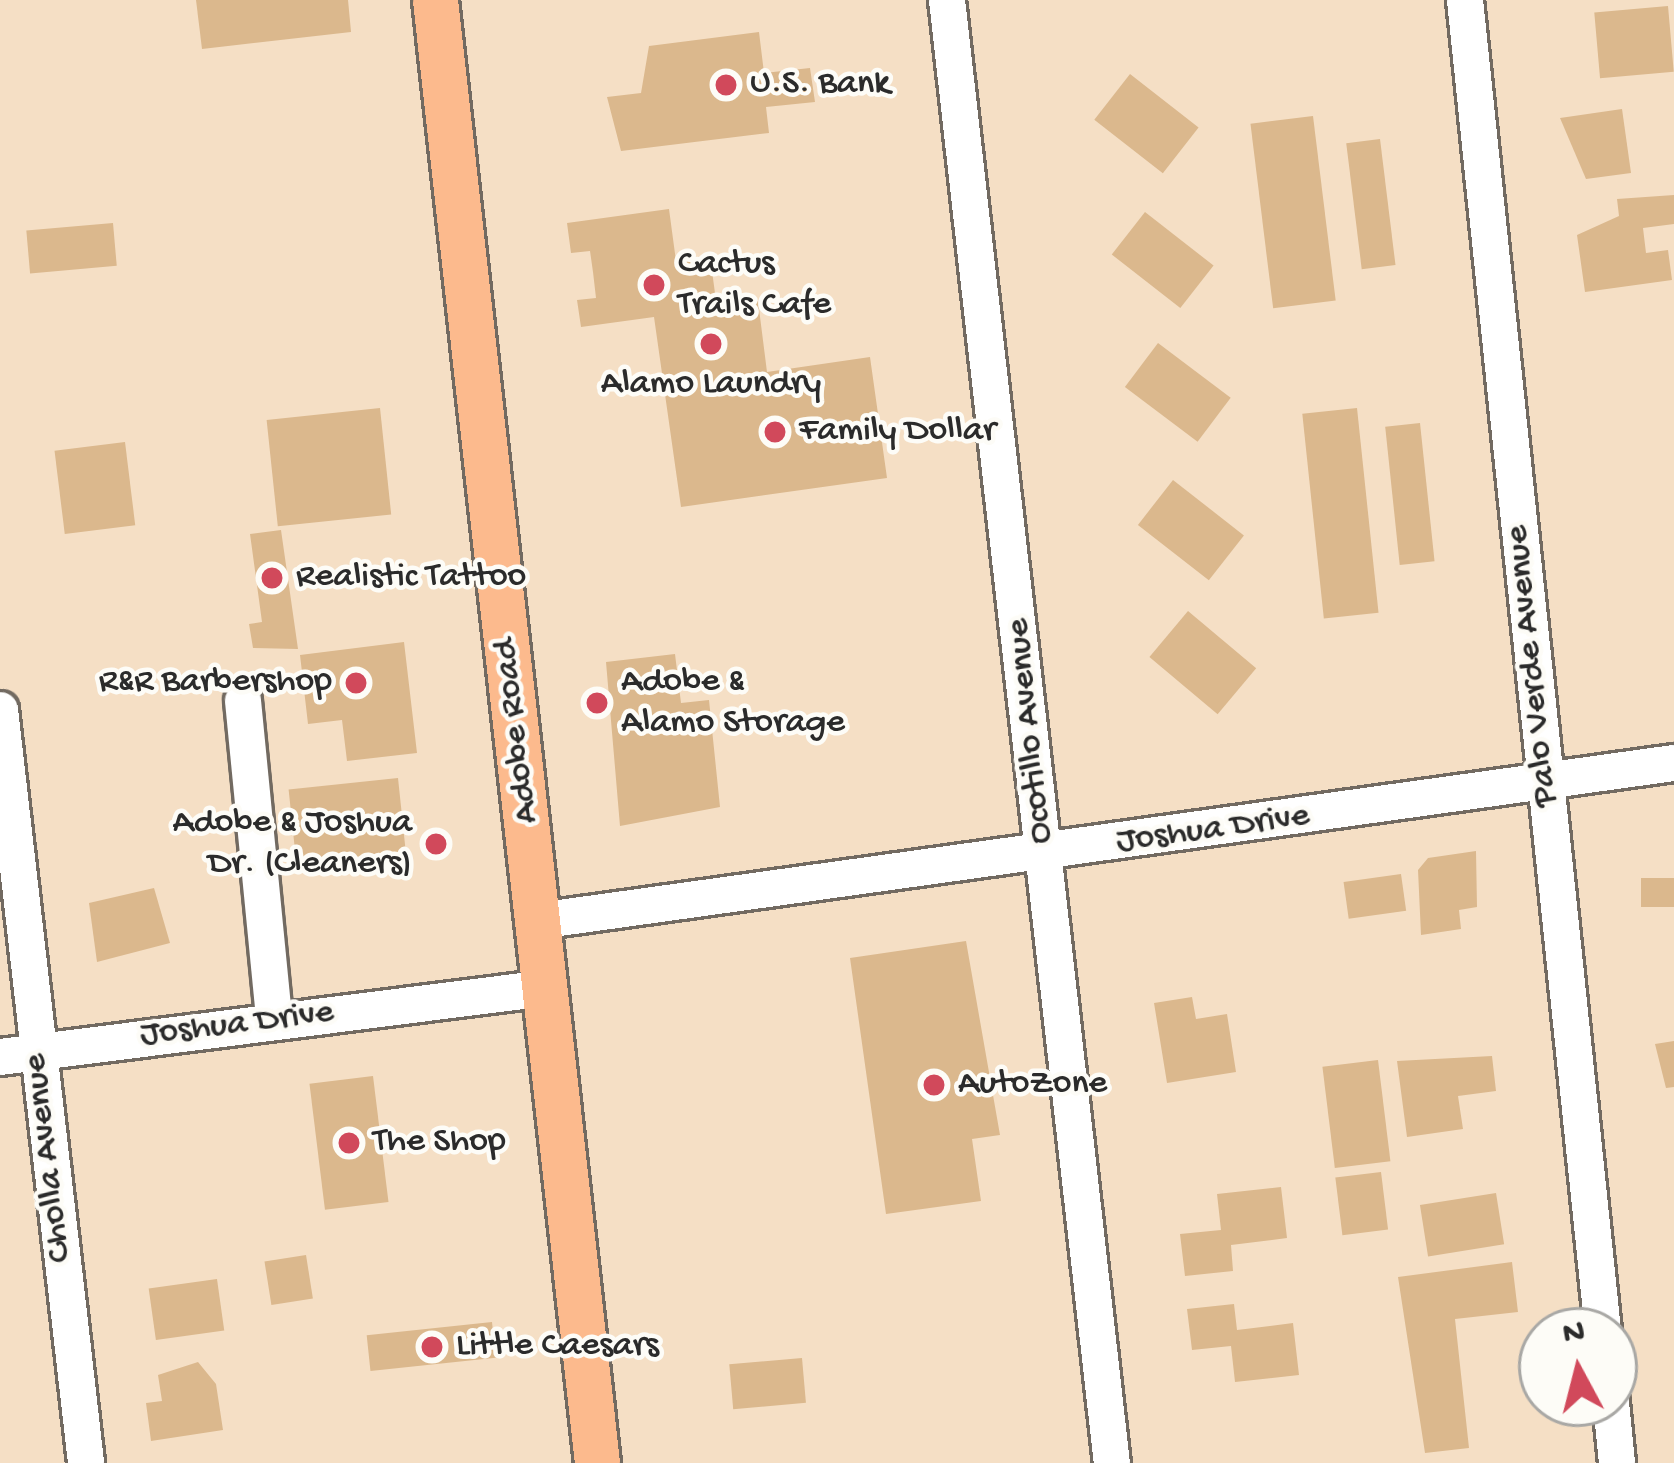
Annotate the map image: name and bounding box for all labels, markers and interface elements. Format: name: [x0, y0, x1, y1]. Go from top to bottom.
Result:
place label: U.S. Bank: [750, 63, 890, 107]
marker: U.S. Bank: [713, 72, 739, 98]
place label: Cactus Trails Cafe: [678, 242, 831, 327]
marker: Cactus Trails Cafe: [641, 272, 667, 298]
marker: Alamo Laundry: [698, 331, 724, 357]
place label: Alamo Laundry: [601, 363, 821, 407]
place label: Family Dollar: [799, 410, 996, 454]
marker: Family Dollar: [762, 419, 788, 445]
street label: Palo Verde Avenue: [1497, 523, 1569, 809]
place label: Realistic Tattoo: [296, 556, 526, 600]
marker: Realistic Tattoo: [259, 565, 285, 591]
street label: Ocotillo Avenue: [998, 616, 1064, 846]
street label: Adobe Road: [484, 636, 550, 826]
place label: Adobe & Alamo Storage: [621, 660, 845, 745]
place label: R&R Barbershop: [99, 661, 332, 705]
marker: R&R Barbershop: [343, 670, 369, 696]
marker: Adobe & Alamo Storage: [584, 690, 610, 716]
street label: Joshua Drive: [1114, 795, 1312, 865]
place label: Adobe & Joshua Dr. (Cleaners): [173, 801, 412, 886]
marker: Adobe & Joshua Dr. (Cleaners): [423, 831, 449, 857]
street label: Joshua Drive: [138, 992, 336, 1058]
street label: Cholla Avenue: [15, 1051, 83, 1265]
place label: AutoZone: [958, 1063, 1107, 1107]
marker: AutoZone: [921, 1072, 947, 1098]
place label: The Shop: [373, 1121, 506, 1165]
marker: The Shop: [336, 1130, 362, 1156]
north arrow: [1518, 1307, 1638, 1427]
text: N: [1561, 1314, 1587, 1354]
place label: Little Caesars: [456, 1325, 659, 1369]
marker: Little Caesars: [419, 1334, 445, 1360]

